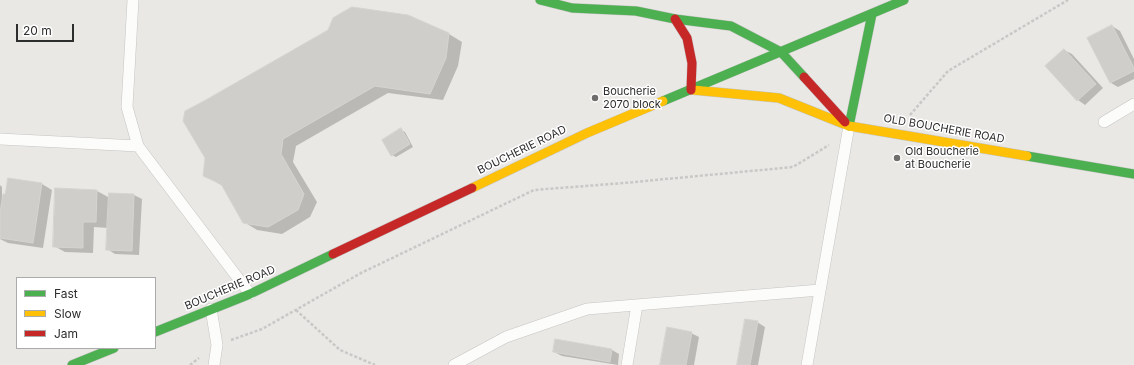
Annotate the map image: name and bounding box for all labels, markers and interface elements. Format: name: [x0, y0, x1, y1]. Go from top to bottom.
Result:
scale bar: [18, 16, 76, 42]
text: 20 m: [23, 23, 52, 38]
place label: Boucherie 2070 block: [603, 85, 661, 111]
marker: Boucherie 2070 block: [590, 93, 600, 103]
street label: OLD BOUCHERIE ROAD: [882, 112, 1006, 146]
street label: BOUCHERIE ROAD: [476, 123, 568, 177]
place label: Old Boucherie at Boucherie: [905, 145, 979, 171]
marker: Old Boucherie at Boucherie: [892, 153, 902, 163]
street label: BOUCHERIE ROAD: [183, 263, 277, 313]
legend: [16, 277, 156, 349]
text: Fast: [54, 286, 78, 301]
text: Slow: [54, 306, 81, 321]
text: Jam: [54, 326, 78, 341]

